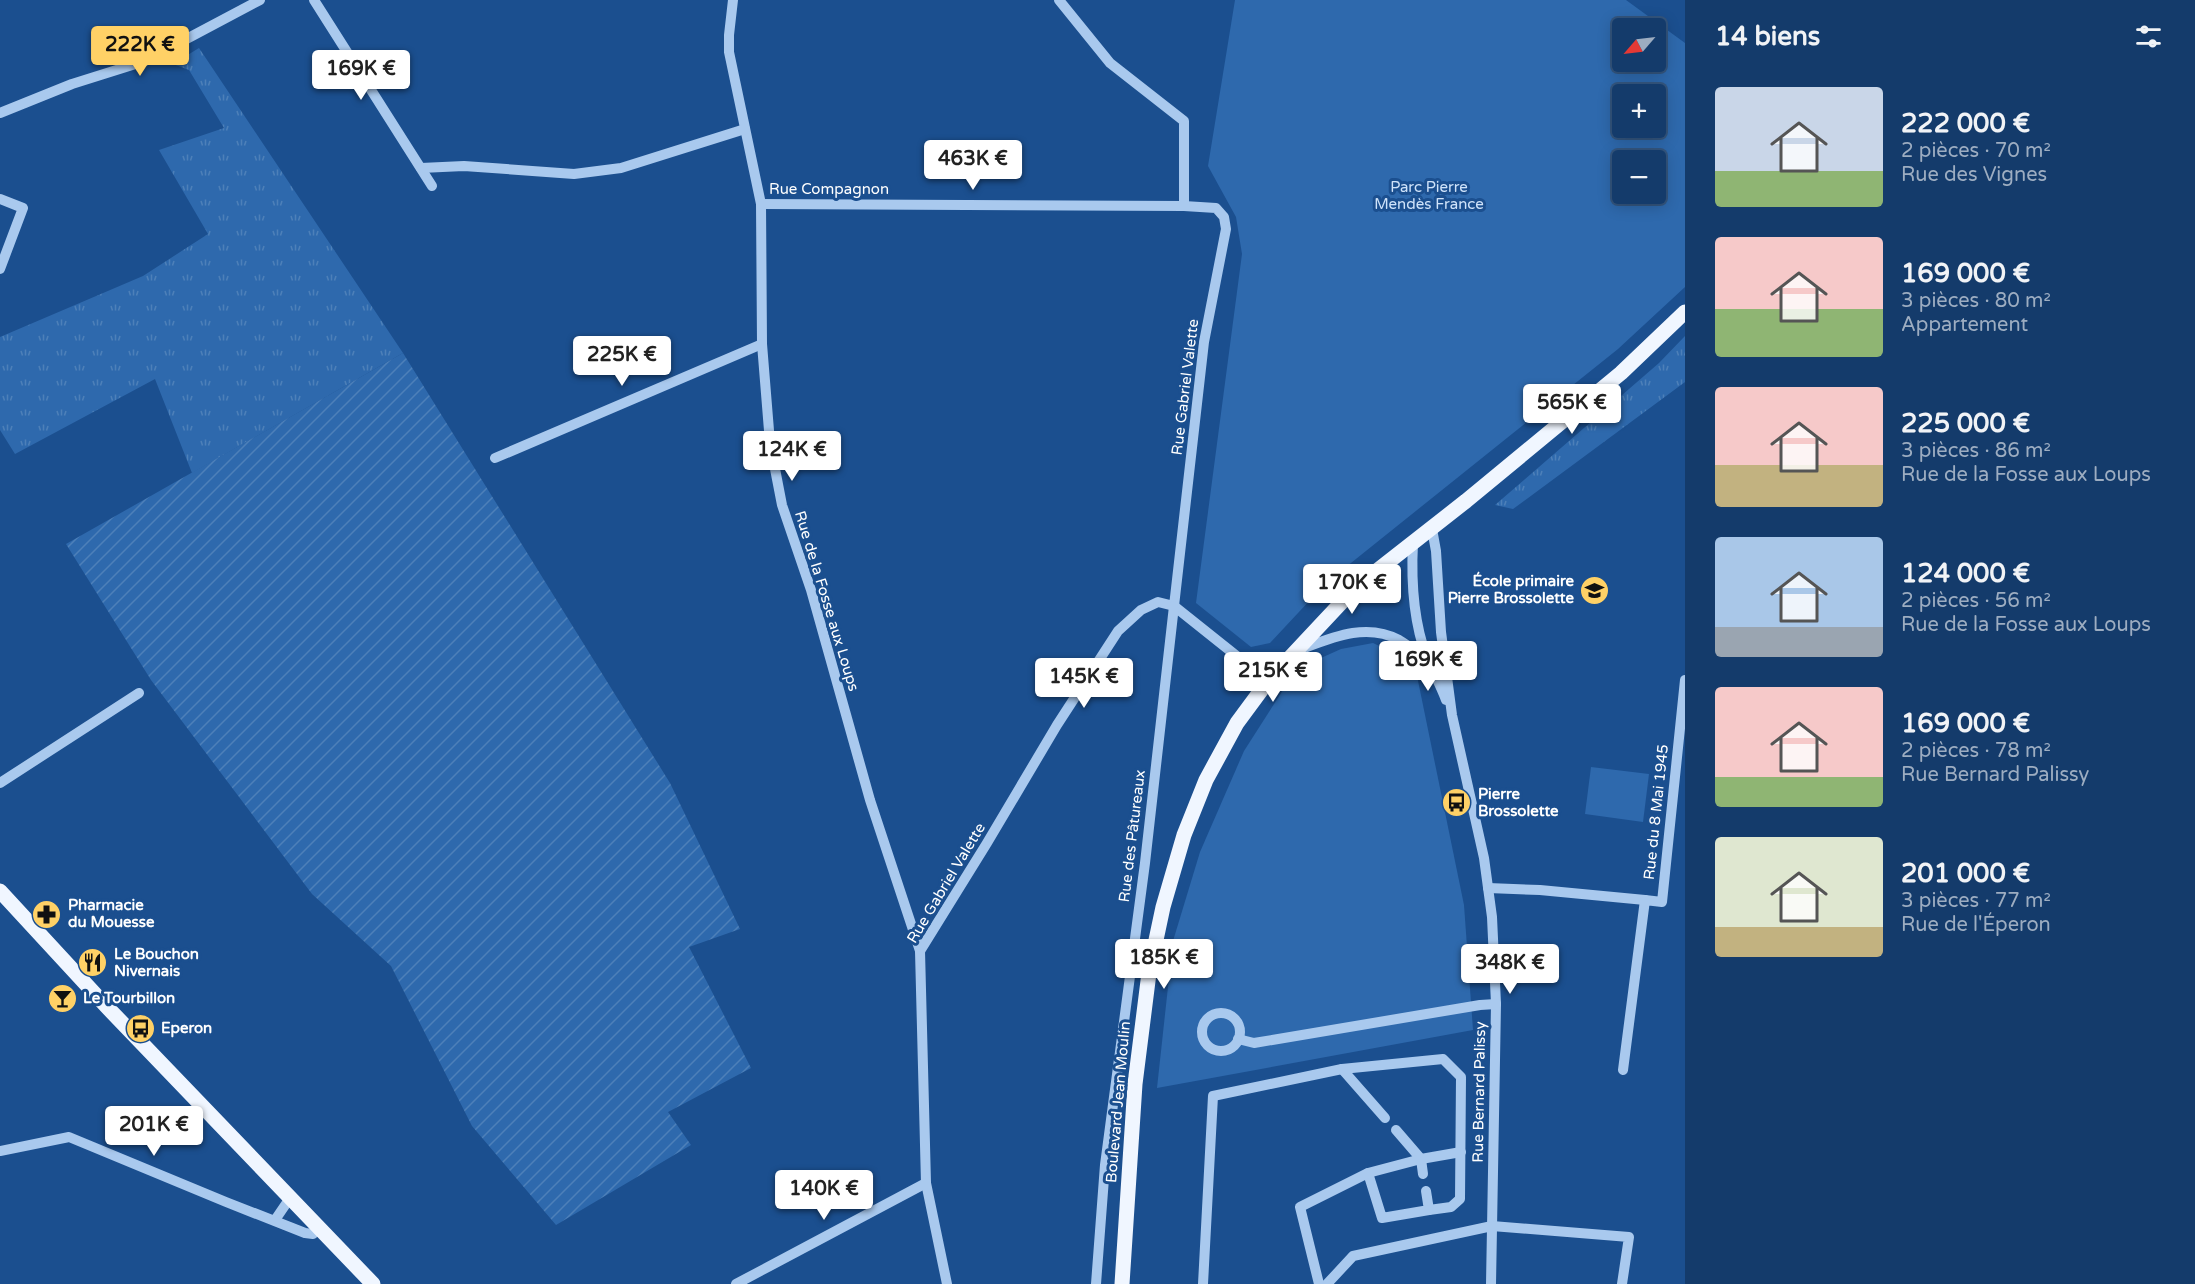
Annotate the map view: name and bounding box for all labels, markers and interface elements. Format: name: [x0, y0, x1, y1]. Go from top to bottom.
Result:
north arrow: [1612, 18, 1666, 72]
map controls: [1612, 18, 1666, 204]
icon: filters: [2132, 20, 2165, 53]
text: 14 biens: [1715, 21, 1820, 52]
pin: 222K €: [91, 26, 189, 77]
text: 222K €: [105, 33, 175, 57]
pin: 169K €: [312, 50, 410, 101]
text: 169K €: [326, 57, 396, 81]
button: +: [1612, 84, 1666, 138]
text: 222 000 €: [1901, 108, 2030, 139]
icon: home: [1763, 111, 1835, 183]
text: 2 pièces · 70 m²: [1901, 139, 2051, 163]
pin: 463K €: [924, 140, 1022, 191]
text: 463K €: [938, 147, 1008, 171]
button: −: [1612, 150, 1666, 204]
text: Rue des Vignes: [1901, 163, 2047, 187]
park label: Parc Pierre Mendès France: [1374, 178, 1484, 213]
street label: Rue Compagnon: [769, 180, 889, 198]
text: 169 000 €: [1901, 258, 2030, 289]
icon: home: [1763, 261, 1835, 333]
text: 3 pièces · 80 m²: [1901, 289, 2051, 313]
text: Appartement: [1901, 313, 2028, 337]
street label: Rue Gabriel Valette: [1168, 318, 1202, 456]
pin: 225K €: [573, 336, 671, 387]
text: 225K €: [587, 343, 657, 367]
pin: 565K €: [1523, 384, 1621, 435]
text: 565K €: [1537, 391, 1607, 415]
text: 225 000 €: [1901, 408, 2030, 439]
icon: home: [1763, 411, 1835, 483]
pin: 124K €: [743, 431, 841, 482]
text: 124K €: [757, 438, 827, 462]
text: 3 pièces · 86 m²: [1901, 439, 2051, 463]
text: Rue de la Fosse aux Loups: [1901, 463, 2151, 487]
street label: Rue de la Fosse aux Loups: [791, 509, 863, 693]
text: 124 000 €: [1901, 558, 2030, 589]
icon: home: [1763, 561, 1835, 633]
pin: 170K €: [1303, 564, 1401, 615]
text: 170K €: [1317, 571, 1387, 595]
place label: École primaire Pierre Brossolette: [1448, 571, 1575, 607]
school or university icon: École primaire Pierre Brossolette: [1579, 574, 1611, 606]
text: 2 pièces · 56 m²: [1901, 589, 2051, 613]
text: Rue de la Fosse aux Loups: [1901, 613, 2151, 637]
pin: 169K €: [1379, 641, 1477, 692]
text: 169K €: [1393, 648, 1463, 672]
pin: 215K €: [1224, 652, 1322, 703]
pin: 145K €: [1035, 658, 1133, 709]
text: 215K €: [1238, 659, 1308, 683]
text: 145K €: [1049, 665, 1119, 689]
text: 169 000 €: [1901, 708, 2030, 739]
icon: home: [1763, 711, 1835, 783]
text: 2 pièces · 78 m²: [1901, 739, 2051, 763]
street label: Rue du 8 Mai 1945: [1640, 743, 1672, 881]
text: Rue Bernard Palissy: [1901, 763, 2089, 787]
street label: Rue des Pâtureaux: [1115, 769, 1149, 903]
place label: Pierre Brossolette: [1478, 785, 1559, 820]
bus stop icon: Pierre Brossolette: [1441, 787, 1473, 819]
street label: Rue Gabriel Valette: [903, 820, 989, 946]
text: 201 000 €: [1901, 858, 2030, 889]
icon: home: [1763, 861, 1835, 933]
text: 3 pièces · 77 m²: [1901, 889, 2051, 913]
place label: Pharmacie du Mouesse: [68, 896, 155, 931]
pharmacy icon: Pharmacie du Mouesse: [31, 898, 63, 930]
text: Rue de l'Éperon: [1901, 913, 2051, 937]
pin: 185K €: [1115, 939, 1213, 990]
pin: 348K €: [1461, 944, 1559, 995]
place label: Le Bouchon Nivernais: [114, 945, 199, 980]
text: 185K €: [1129, 946, 1199, 970]
restaurant icon: Le Bouchon Nivernais: [77, 947, 109, 979]
text: 348K €: [1475, 951, 1545, 975]
bar icon: Le Tourbillon: [46, 982, 78, 1014]
place label: Le Tourbillon: [83, 989, 175, 1007]
bus stop icon: Eperon: [124, 1012, 156, 1044]
place label: Eperon: [161, 1019, 212, 1038]
street label: Boulevard Jean Moulin: [1102, 1021, 1134, 1183]
street label: Rue Bernard Palissy: [1469, 1021, 1489, 1163]
pin: 201K €: [105, 1106, 203, 1157]
text: 201K €: [119, 1113, 189, 1137]
pin: 140K €: [775, 1170, 873, 1221]
text: 140K €: [789, 1177, 859, 1201]

